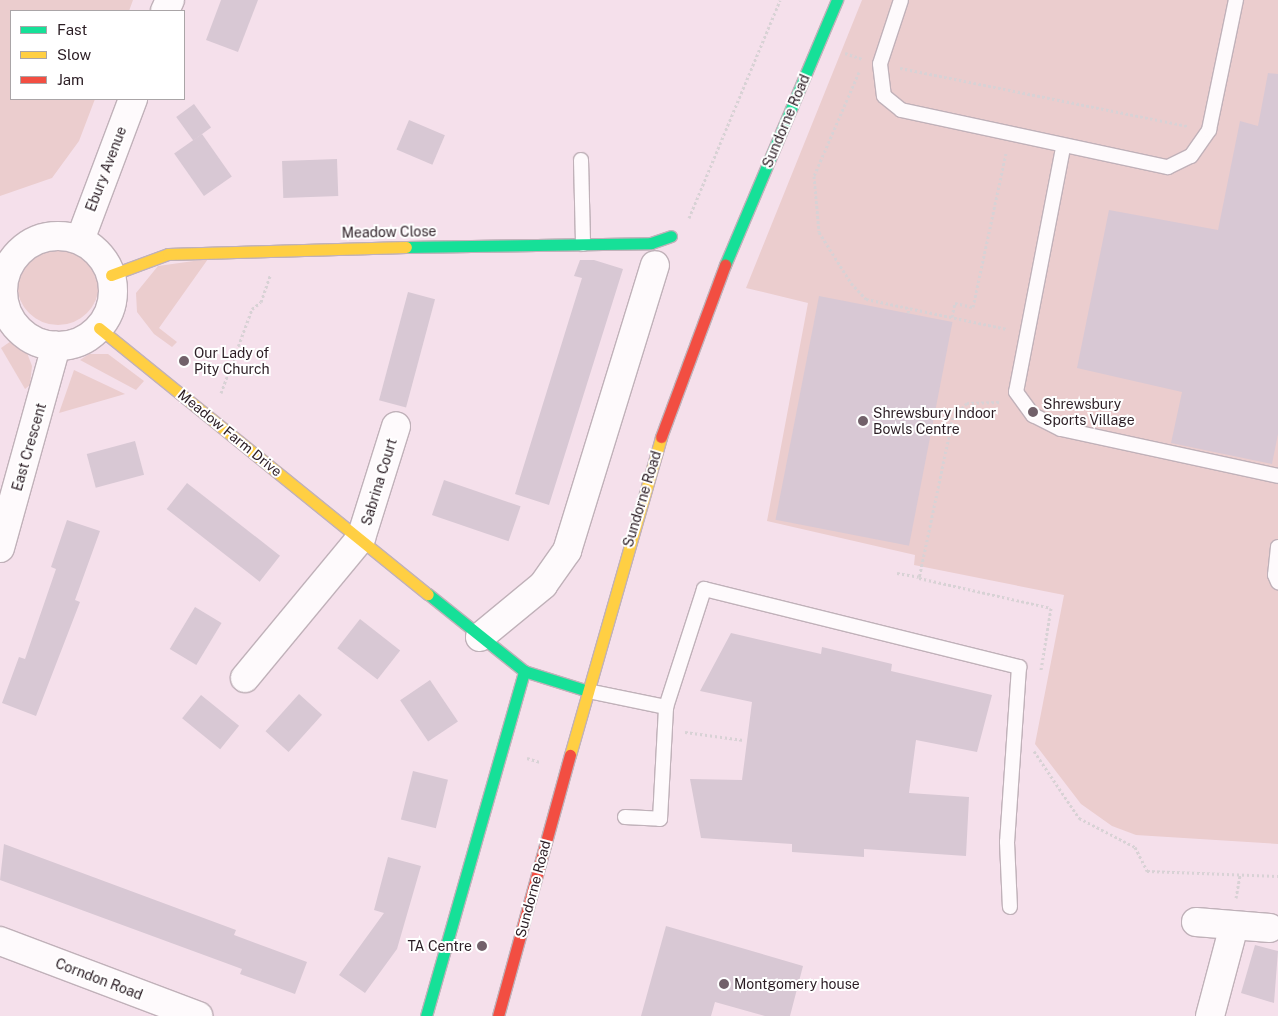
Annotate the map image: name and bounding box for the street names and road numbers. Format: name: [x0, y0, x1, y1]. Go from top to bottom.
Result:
street label: Sundorne Road: [759, 72, 813, 170]
street label: Ebury Avenue: [82, 124, 130, 214]
street label: Meadow Close: [341, 223, 437, 241]
street label: Meadow Farm Drive: [175, 386, 285, 480]
street label: East Crescent: [8, 401, 50, 493]
street label: Sabrina Court: [358, 436, 400, 528]
street label: Sundorne Road: [619, 449, 665, 549]
street label: Sundorne Road: [512, 839, 554, 939]
street label: Corndon Road: [53, 955, 145, 1003]

